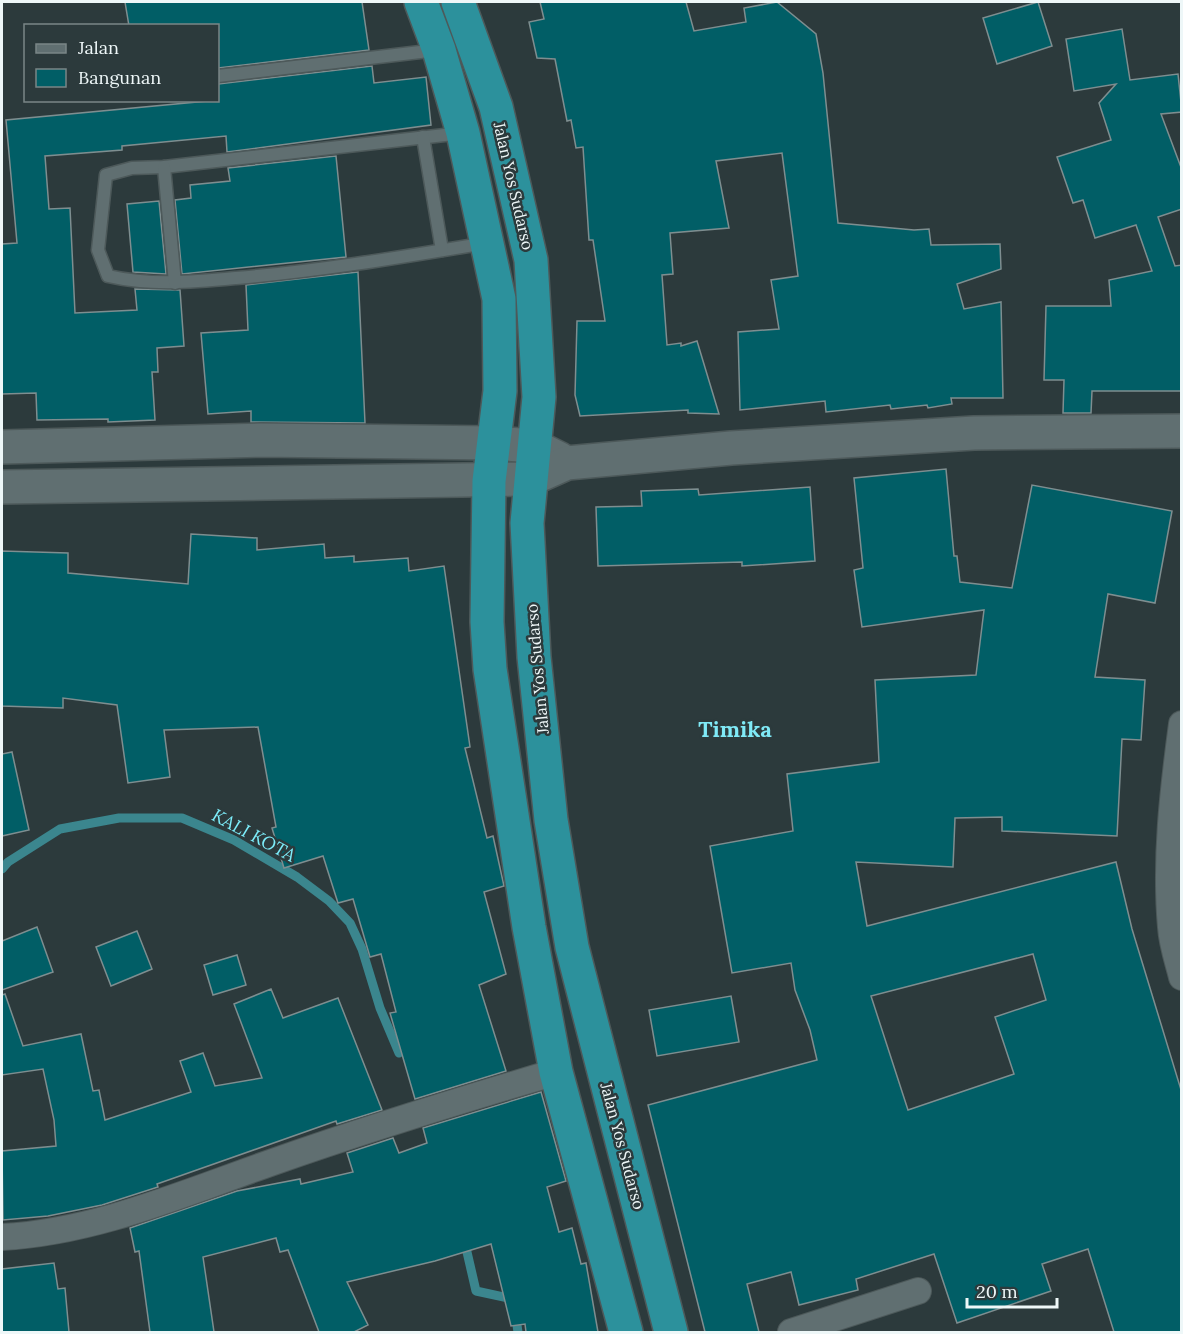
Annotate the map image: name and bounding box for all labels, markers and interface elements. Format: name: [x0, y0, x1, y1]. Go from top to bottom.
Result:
legend: [24, 24, 219, 102]
text: Jalan: [77, 36, 119, 59]
text: Bangunan: [78, 66, 161, 89]
street label: Jalan Yos Sudarso: [489, 119, 538, 252]
street label: Jalan Yos Sudarso: [521, 603, 553, 736]
district label: Timika: [698, 715, 772, 743]
water label: KALI KOTA: [208, 803, 301, 867]
street label: Jalan Yos Sudarso: [596, 1079, 650, 1212]
scale bar: [967, 1271, 1057, 1309]
text: 20 m: [976, 1280, 1018, 1303]

